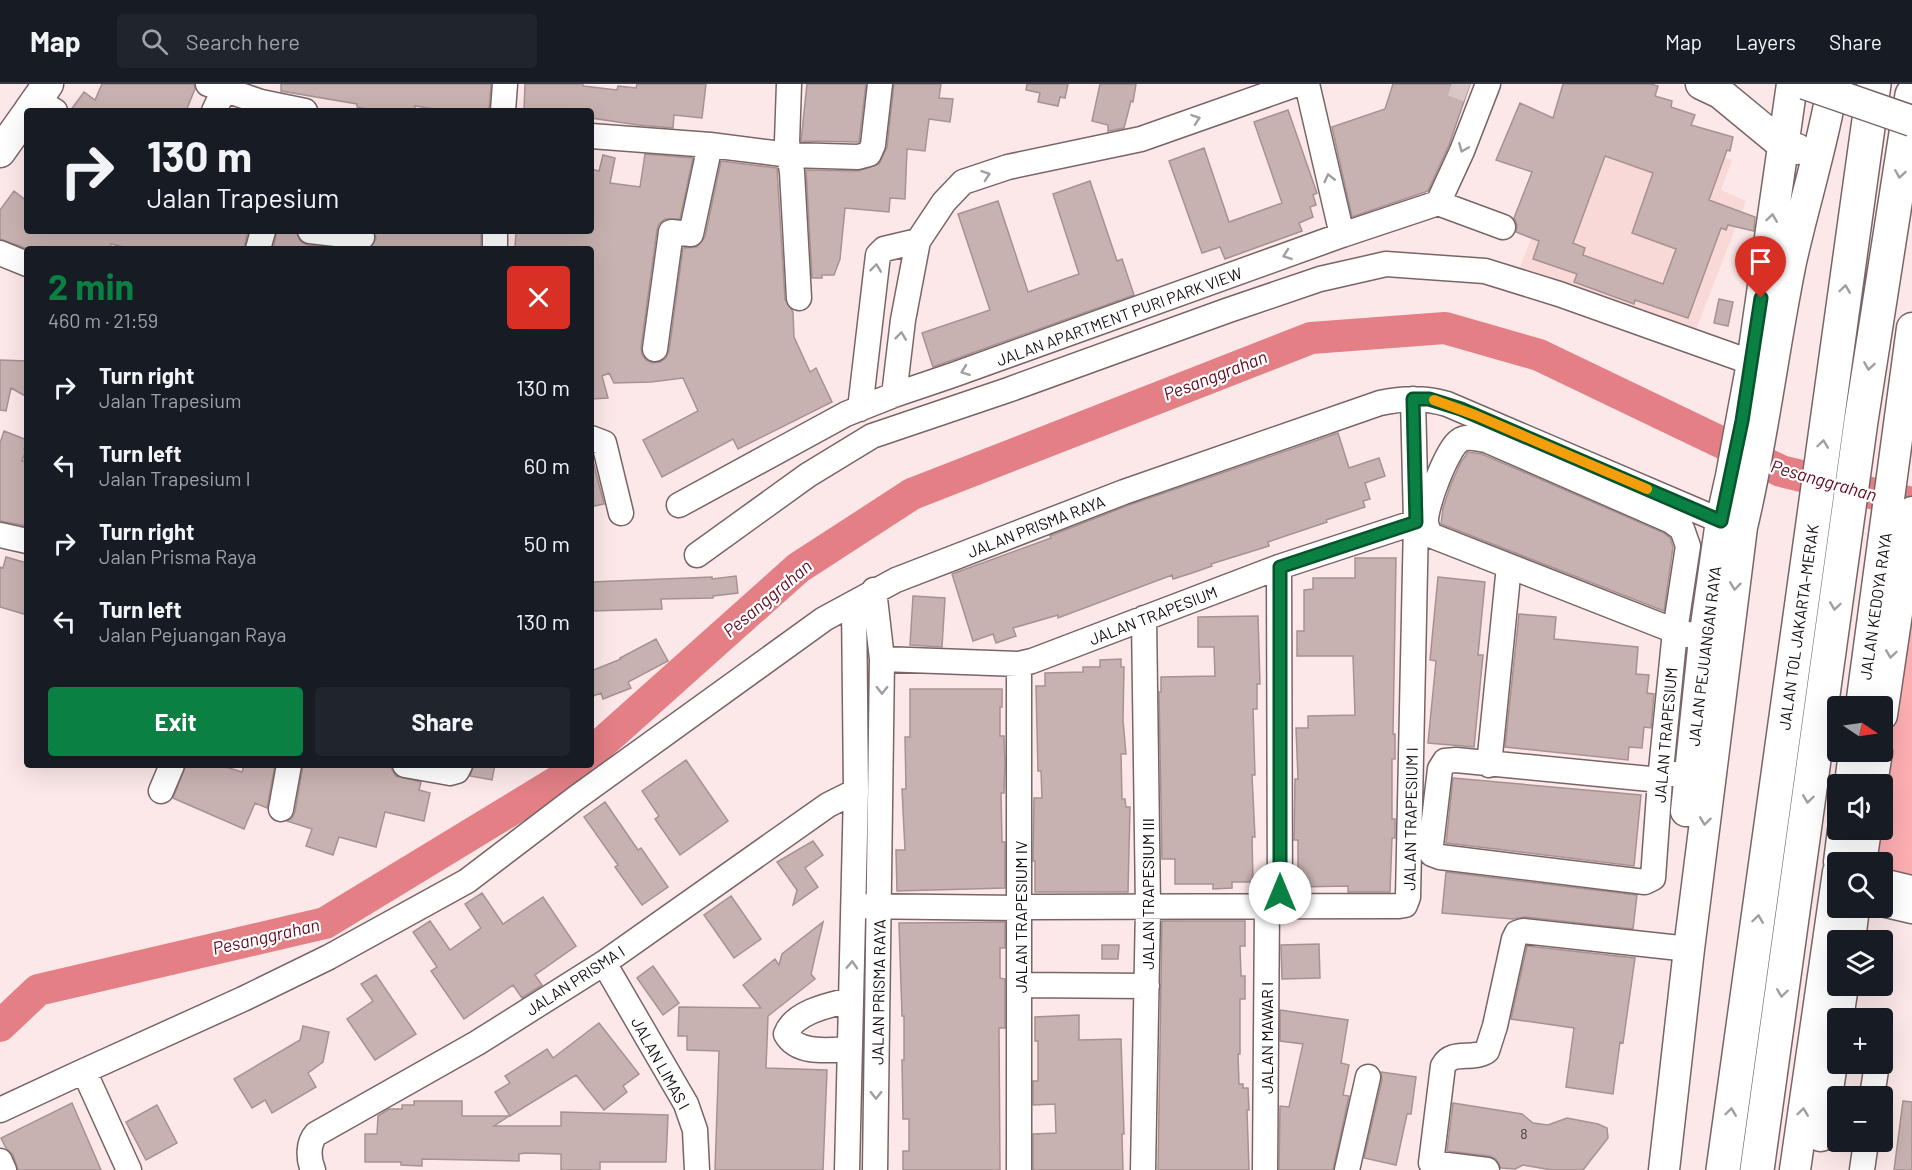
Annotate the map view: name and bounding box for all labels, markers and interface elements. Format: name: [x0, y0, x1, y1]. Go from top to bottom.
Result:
search box: [117, 14, 537, 68]
text: Map: [30, 24, 81, 58]
icon: search: [138, 25, 171, 58]
text: Search here: [186, 28, 300, 54]
text: Map: [1665, 29, 1702, 54]
text: Layers: [1735, 29, 1796, 54]
text: Share: [1829, 29, 1882, 54]
one-way arrow: [1190, 114, 1201, 127]
text: 130 m: [147, 130, 252, 180]
icon: right: [48, 132, 126, 210]
one-way arrow: [1458, 142, 1470, 153]
one-way arrow: [980, 169, 990, 182]
one-way arrow: [1894, 169, 1906, 178]
one-way arrow: [1323, 173, 1336, 183]
text: Jalan Trapesium: [147, 181, 339, 213]
one-way arrow: [1766, 213, 1778, 222]
pin: [1735, 236, 1786, 298]
icon: arrive: [1744, 245, 1777, 278]
one-way arrow: [1282, 248, 1293, 261]
one-way arrow: [869, 263, 882, 272]
street label: JALAN APARTMENT PURI PARK VIEW: [994, 263, 1244, 369]
text: 2 min: [48, 264, 134, 307]
button: close: [507, 266, 570, 329]
one-way arrow: [1838, 284, 1850, 294]
text: 460 m · 21:59: [48, 308, 158, 332]
one-way arrow: [894, 332, 907, 341]
water label: Pesanggrahan: [1160, 345, 1270, 405]
text: Turn right: [99, 362, 194, 388]
one-way arrow: [1864, 362, 1876, 371]
one-way arrow: [961, 363, 971, 376]
icon: right: [48, 371, 81, 404]
text: 130 m: [516, 374, 570, 400]
text: Jalan Trapesium: [99, 388, 242, 412]
one-way arrow: [1817, 439, 1829, 449]
text: Turn left: [99, 440, 182, 466]
icon: left: [48, 449, 81, 482]
text: 60 m: [524, 452, 570, 478]
water label: Pesanggrahan: [1768, 454, 1880, 506]
text: Jalan Trapesium I: [99, 466, 251, 490]
street label: JALAN PRISMA RAYA: [965, 491, 1108, 561]
text: Turn right: [99, 518, 194, 544]
street label: JALAN TOL JAKARTA–MERAK: [1774, 523, 1822, 731]
icon: right: [48, 527, 81, 560]
text: 50 m: [524, 530, 570, 556]
street label: JALAN KEDOYA RAYA: [1855, 531, 1895, 681]
text: Jalan Prisma Raya: [99, 544, 257, 568]
water label: Pesanggrahan: [718, 554, 816, 642]
street label: JALAN PEJUANGAN RAYA: [1684, 565, 1725, 747]
one-way arrow: [1729, 581, 1742, 590]
street label: JALAN TRAPESIUM: [1086, 582, 1220, 648]
text: Turn left: [99, 596, 182, 622]
one-way arrow: [1829, 602, 1841, 611]
icon: left: [48, 605, 81, 638]
text: 130 m: [516, 608, 570, 634]
text: Jalan Pejuangan Raya: [99, 622, 286, 646]
one-way arrow: [1886, 649, 1898, 659]
street label: JALAN TRAPESIUM: [1650, 666, 1680, 804]
one-way arrow: [876, 686, 888, 695]
button: Exit: [48, 687, 303, 756]
button: Share: [315, 687, 570, 756]
north arrow: [1827, 696, 1893, 762]
map controls: [1827, 696, 1893, 1152]
street label: JALAN TRAPESIUM I: [1399, 747, 1421, 891]
button: sound: [1827, 774, 1893, 840]
one-way arrow: [1803, 795, 1815, 804]
one-way arrow: [1699, 816, 1712, 825]
street label: JALAN TRAPESIUM III: [1138, 818, 1157, 970]
street label: JALAN TRAPESIUM IV: [1011, 841, 1030, 993]
button: search: [1827, 852, 1893, 918]
position arrow: [1248, 861, 1312, 925]
water label: Pesanggrahan: [210, 913, 322, 959]
one-way arrow: [1751, 914, 1764, 924]
street label: JALAN PRISMA RAYA: [867, 919, 889, 1065]
button: layers: [1827, 930, 1893, 996]
street label: JALAN PRISMA I: [522, 941, 628, 1019]
one-way arrow: [845, 960, 858, 969]
street label: JALAN MAWAR I: [1257, 982, 1276, 1094]
one-way arrow: [1776, 988, 1788, 997]
button: +: [1827, 1008, 1893, 1074]
street label: JALAN LIMAS I: [628, 1013, 694, 1113]
button: −: [1827, 1086, 1893, 1152]
one-way arrow: [870, 1091, 883, 1100]
one-way arrow: [1725, 1107, 1737, 1117]
one-way arrow: [1797, 1107, 1809, 1117]
house number: 8: [1520, 1125, 1528, 1142]

